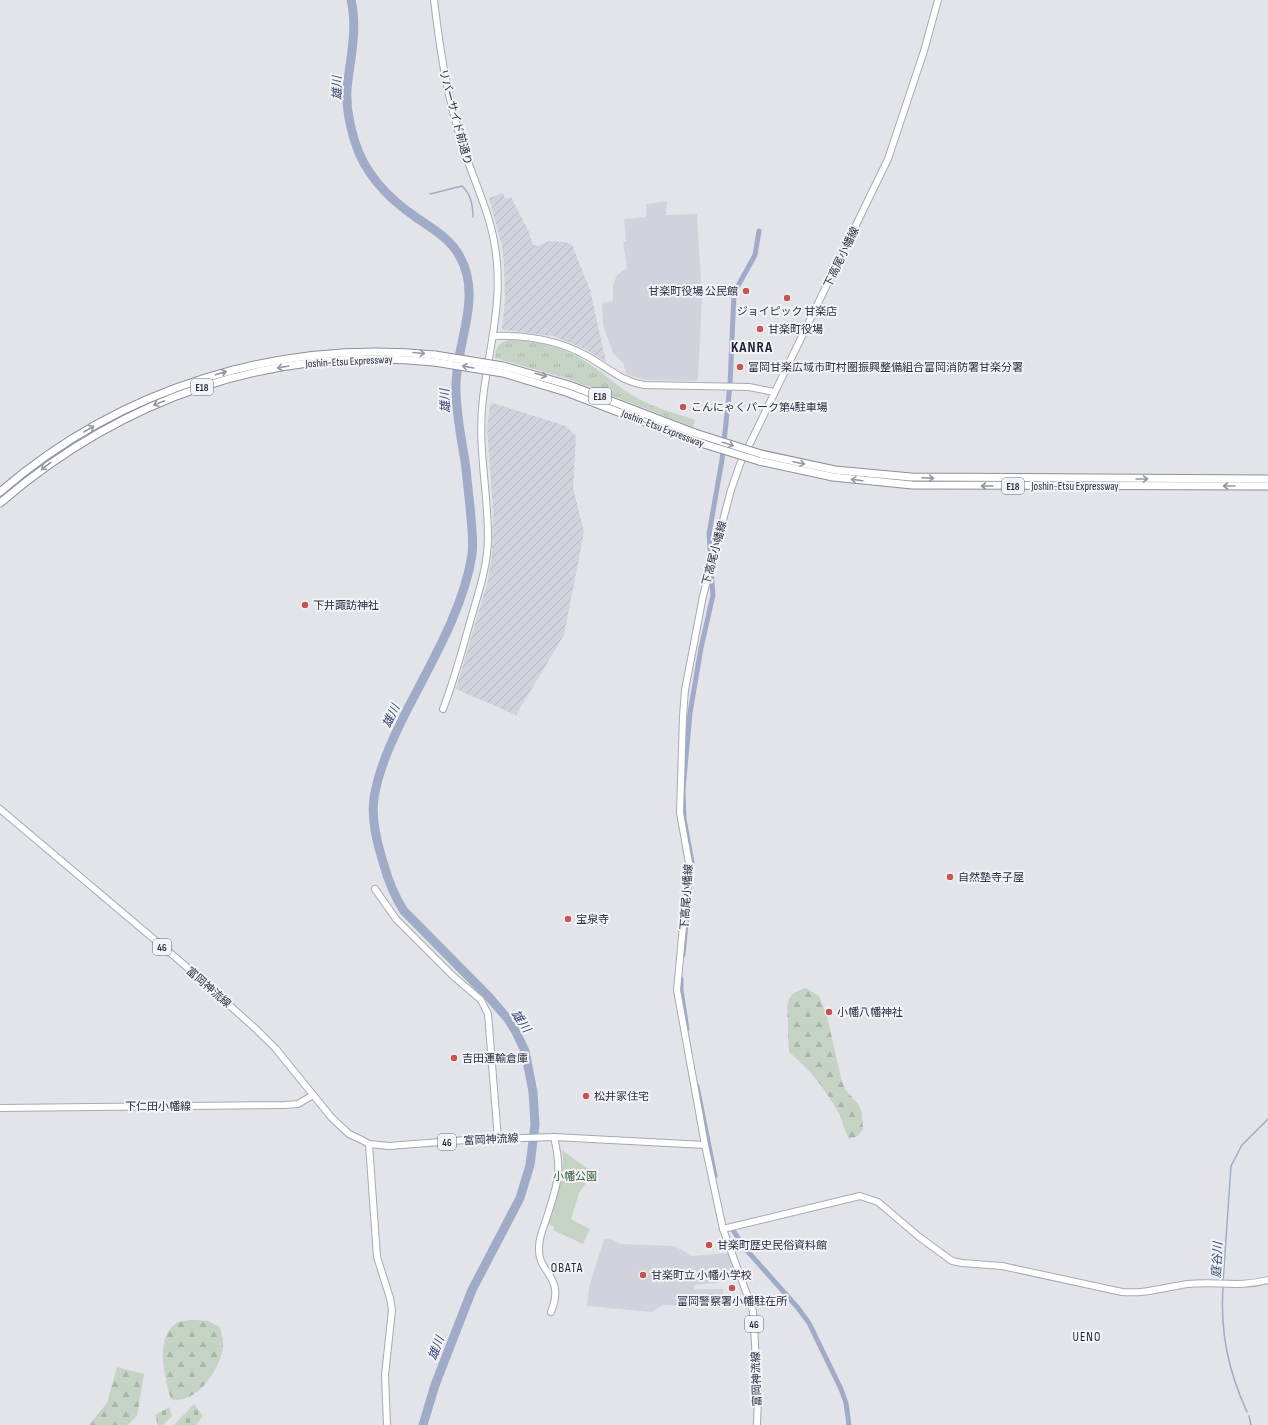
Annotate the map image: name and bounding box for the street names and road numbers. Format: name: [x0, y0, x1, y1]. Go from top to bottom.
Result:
street label: リバーサイド前通り: [436, 68, 475, 167]
street label: 下高尾小幡線: [821, 225, 862, 290]
street label: Joshin-Etsu Expressway: [304, 353, 394, 370]
road number: E18: [191, 379, 213, 395]
road number: E18: [589, 388, 611, 404]
street label: Joshin-Etsu Expressway: [619, 406, 707, 450]
road number: E18: [1002, 478, 1024, 494]
street label: Joshin-Etsu Expressway: [1030, 480, 1119, 493]
street label: 下高尾小幡線: [700, 520, 729, 587]
street label: 下高尾小幡線: [678, 864, 695, 930]
road number: 46: [153, 939, 171, 955]
street label: 富岡神流線: [184, 964, 234, 1010]
street label: 下仁田小幡線: [125, 1100, 191, 1113]
street label: 富岡神流線: [463, 1132, 519, 1147]
road number: 46: [438, 1134, 456, 1150]
road number: 46: [745, 1316, 763, 1332]
street label: 富岡神流線: [749, 1351, 764, 1407]

